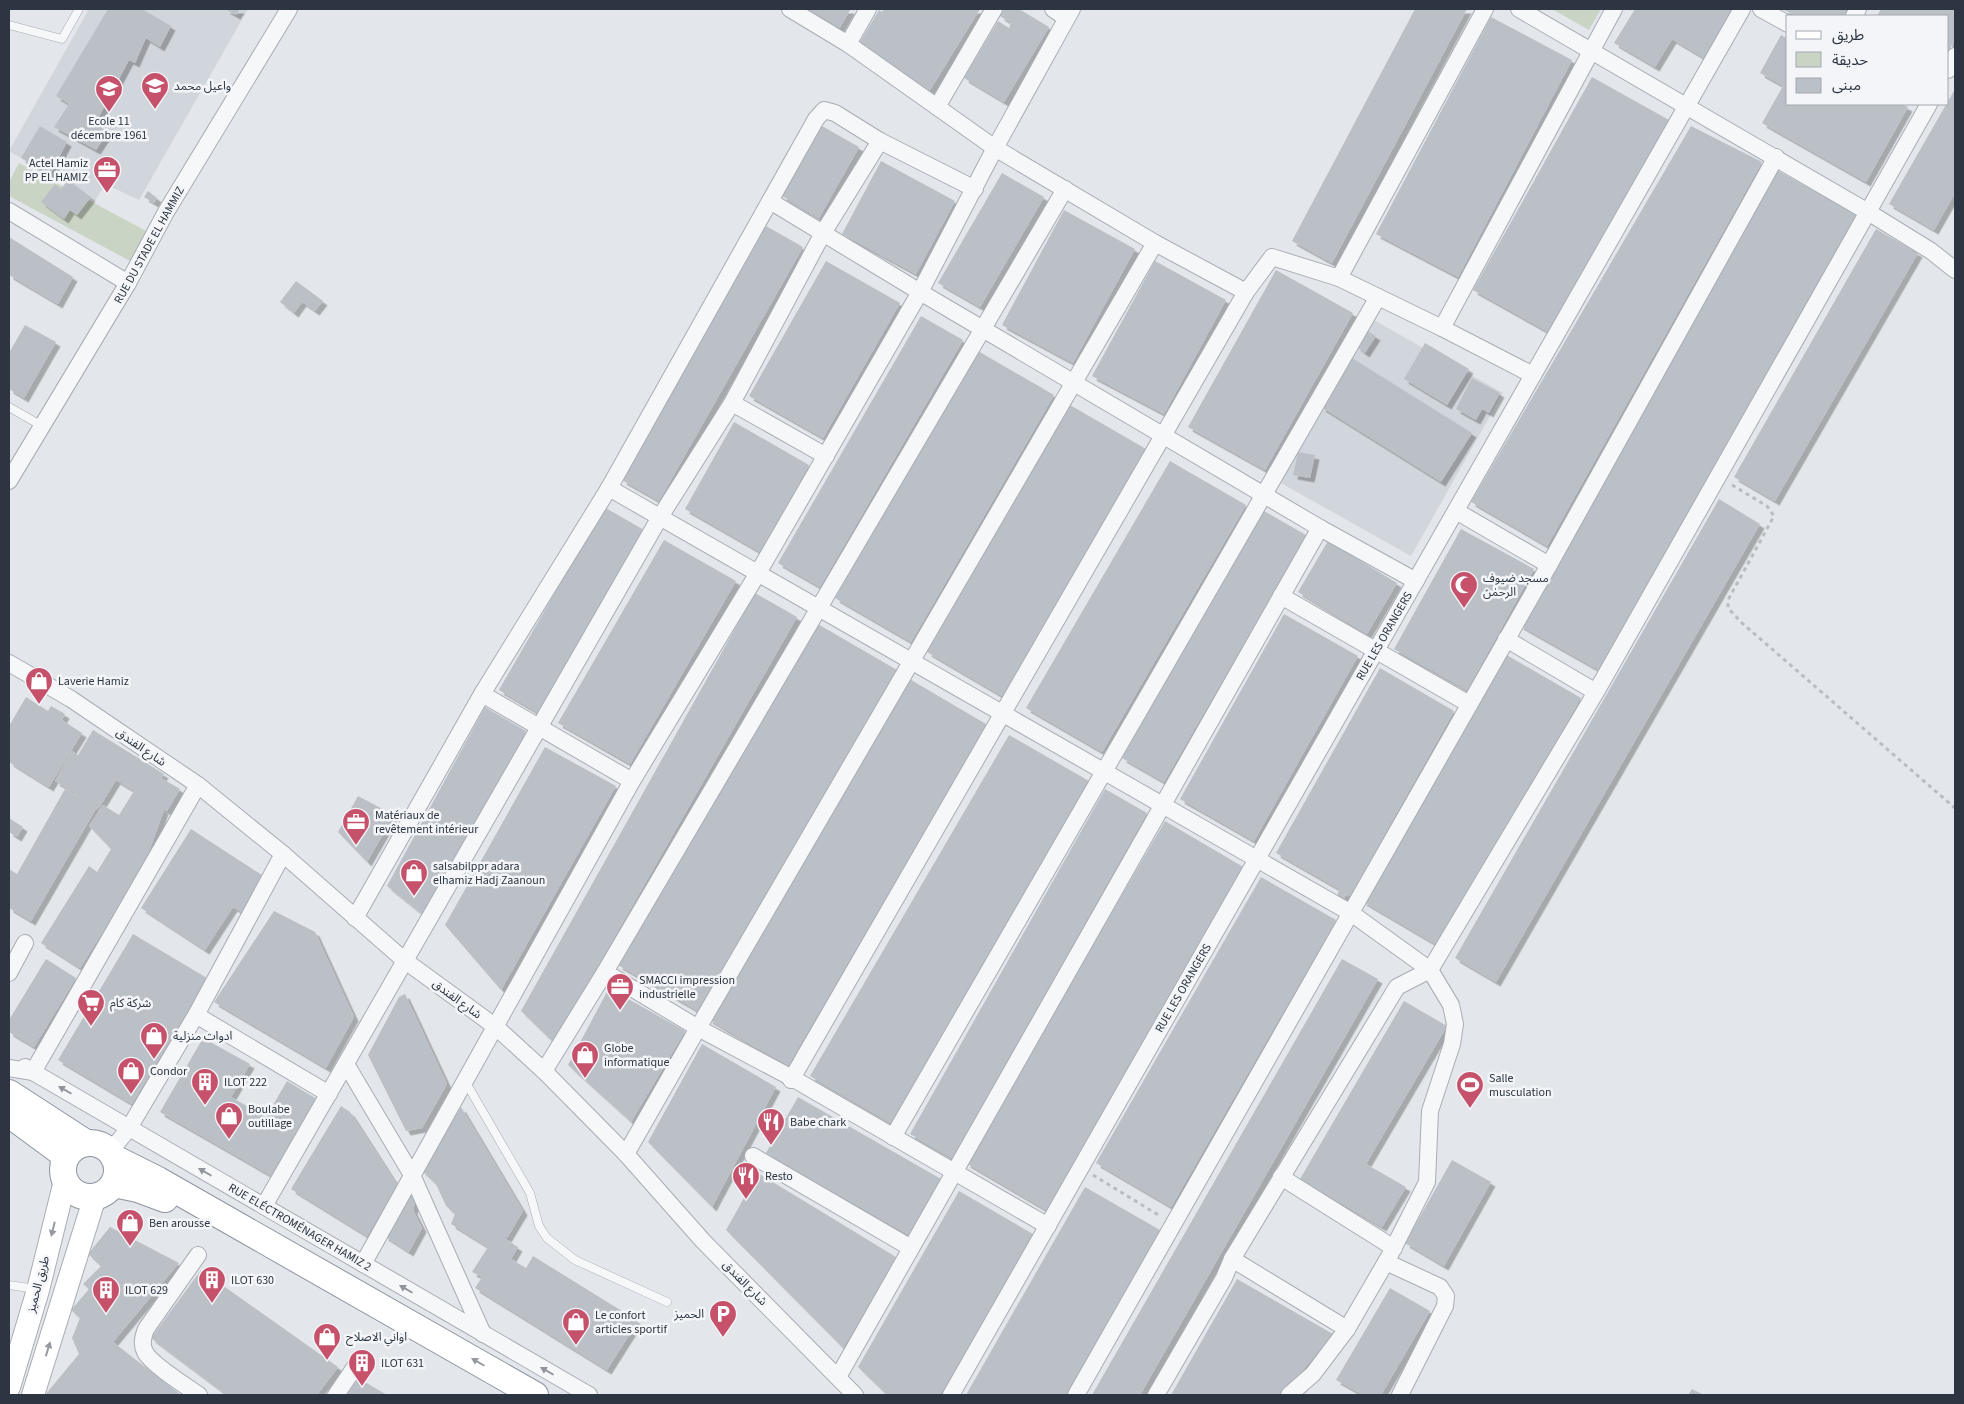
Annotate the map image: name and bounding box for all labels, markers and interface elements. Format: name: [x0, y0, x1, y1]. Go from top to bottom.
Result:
legend: [1786, 15, 1949, 105]
text: طريق: [1832, 25, 1864, 46]
text: حديقة: [1832, 50, 1868, 71]
school or university icon: واعيل محمد: [140, 71, 170, 110]
school or university icon: Ecole 11 décembre 1961: [94, 74, 124, 113]
text: مبنى: [1832, 75, 1861, 96]
place label: واعيل محمد: [174, 78, 231, 95]
place label: Ecole 11 décembre 1961: [71, 113, 147, 144]
place label: Actel Hamiz PP EL HAMIZ: [25, 155, 88, 186]
office icon: Actel Hamiz PP EL HAMIZ: [92, 155, 122, 194]
street label: RUE DU STADE EL HAMMIZ: [110, 184, 189, 307]
mosque icon: مسجد ضيوف الرحمٰن: [1449, 570, 1479, 609]
place label: مسجد ضيوف الرحمٰن: [1483, 570, 1549, 601]
street label: RUE LES ORANGERS: [1352, 589, 1417, 684]
shop icon: Laverie Hamiz: [24, 666, 54, 705]
place label: Laverie Hamiz: [58, 673, 129, 690]
street label: شارع الفندق: [112, 724, 169, 771]
office icon: Matériaux de revêtement intérieur: [341, 807, 371, 846]
place label: Matériaux de revêtement intérieur: [375, 807, 479, 838]
shop icon: salsabilppr adara elhamiz Hadj Zaanoun: [399, 858, 429, 897]
place label: salsabilppr adara elhamiz Hadj Zaanoun: [433, 858, 545, 889]
street label: RUE LES ORANGERS: [1151, 941, 1216, 1036]
office icon: SMACCI impression industrielle: [605, 972, 635, 1011]
place label: SMACCI impression industrielle: [639, 972, 735, 1003]
street label: شارع الفندق: [428, 976, 485, 1023]
supermarket icon: شركة كام: [76, 988, 106, 1027]
place label: شركة كام: [110, 995, 151, 1012]
shop icon: ادوات منزلية: [139, 1021, 169, 1060]
place label: ادوات منزلية: [173, 1028, 233, 1045]
shop icon: Globe informatique: [570, 1040, 600, 1079]
place label: Globe informatique: [604, 1040, 670, 1071]
shop icon: Condor: [116, 1056, 146, 1095]
place label: Condor: [150, 1063, 188, 1080]
building icon: ILOT 222: [190, 1067, 220, 1106]
sports icon: Salle musculation: [1455, 1070, 1485, 1109]
place label: Salle musculation: [1489, 1070, 1552, 1101]
place label: ILOT 222: [224, 1074, 267, 1091]
one-way arrow: [58, 1086, 71, 1095]
shop icon: Boulabe outillage: [214, 1101, 244, 1140]
place label: Boulabe outillage: [248, 1101, 292, 1132]
restaurant icon: Babe chark: [756, 1107, 786, 1146]
place label: Babe chark: [790, 1114, 846, 1131]
restaurant icon: Resto: [731, 1161, 761, 1200]
one-way arrow: [198, 1168, 213, 1176]
place label: Resto: [765, 1168, 793, 1185]
street label: RUE ELÉCTROMÉNAGER HAMIZ 2: [225, 1179, 375, 1276]
shop icon: Ben arousse: [115, 1208, 145, 1247]
place label: Ben arousse: [149, 1215, 210, 1232]
one-way arrow: [49, 1221, 57, 1236]
street label: طريق الحميز: [23, 1254, 54, 1315]
street label: شارع الفندق: [718, 1257, 771, 1310]
building icon: ILOT 630: [197, 1265, 227, 1304]
place label: ILOT 630: [231, 1272, 274, 1289]
building icon: ILOT 629: [91, 1275, 121, 1314]
place label: ILOT 629: [125, 1282, 168, 1299]
one-way arrow: [399, 1285, 414, 1293]
parking icon: الحميز: [708, 1299, 738, 1338]
place label: الحميز: [673, 1306, 704, 1323]
shop icon: Le confort articles sportif: [561, 1307, 591, 1346]
place label: Le confort articles sportif: [595, 1307, 667, 1338]
shop icon: اواني الاصلاح: [312, 1322, 342, 1361]
place label: اواني الاصلاح: [346, 1329, 407, 1347]
one-way arrow: [44, 1341, 52, 1356]
building icon: ILOT 631: [347, 1348, 377, 1387]
place label: ILOT 631: [381, 1355, 424, 1372]
one-way arrow: [471, 1358, 485, 1367]
one-way arrow: [540, 1366, 553, 1375]

